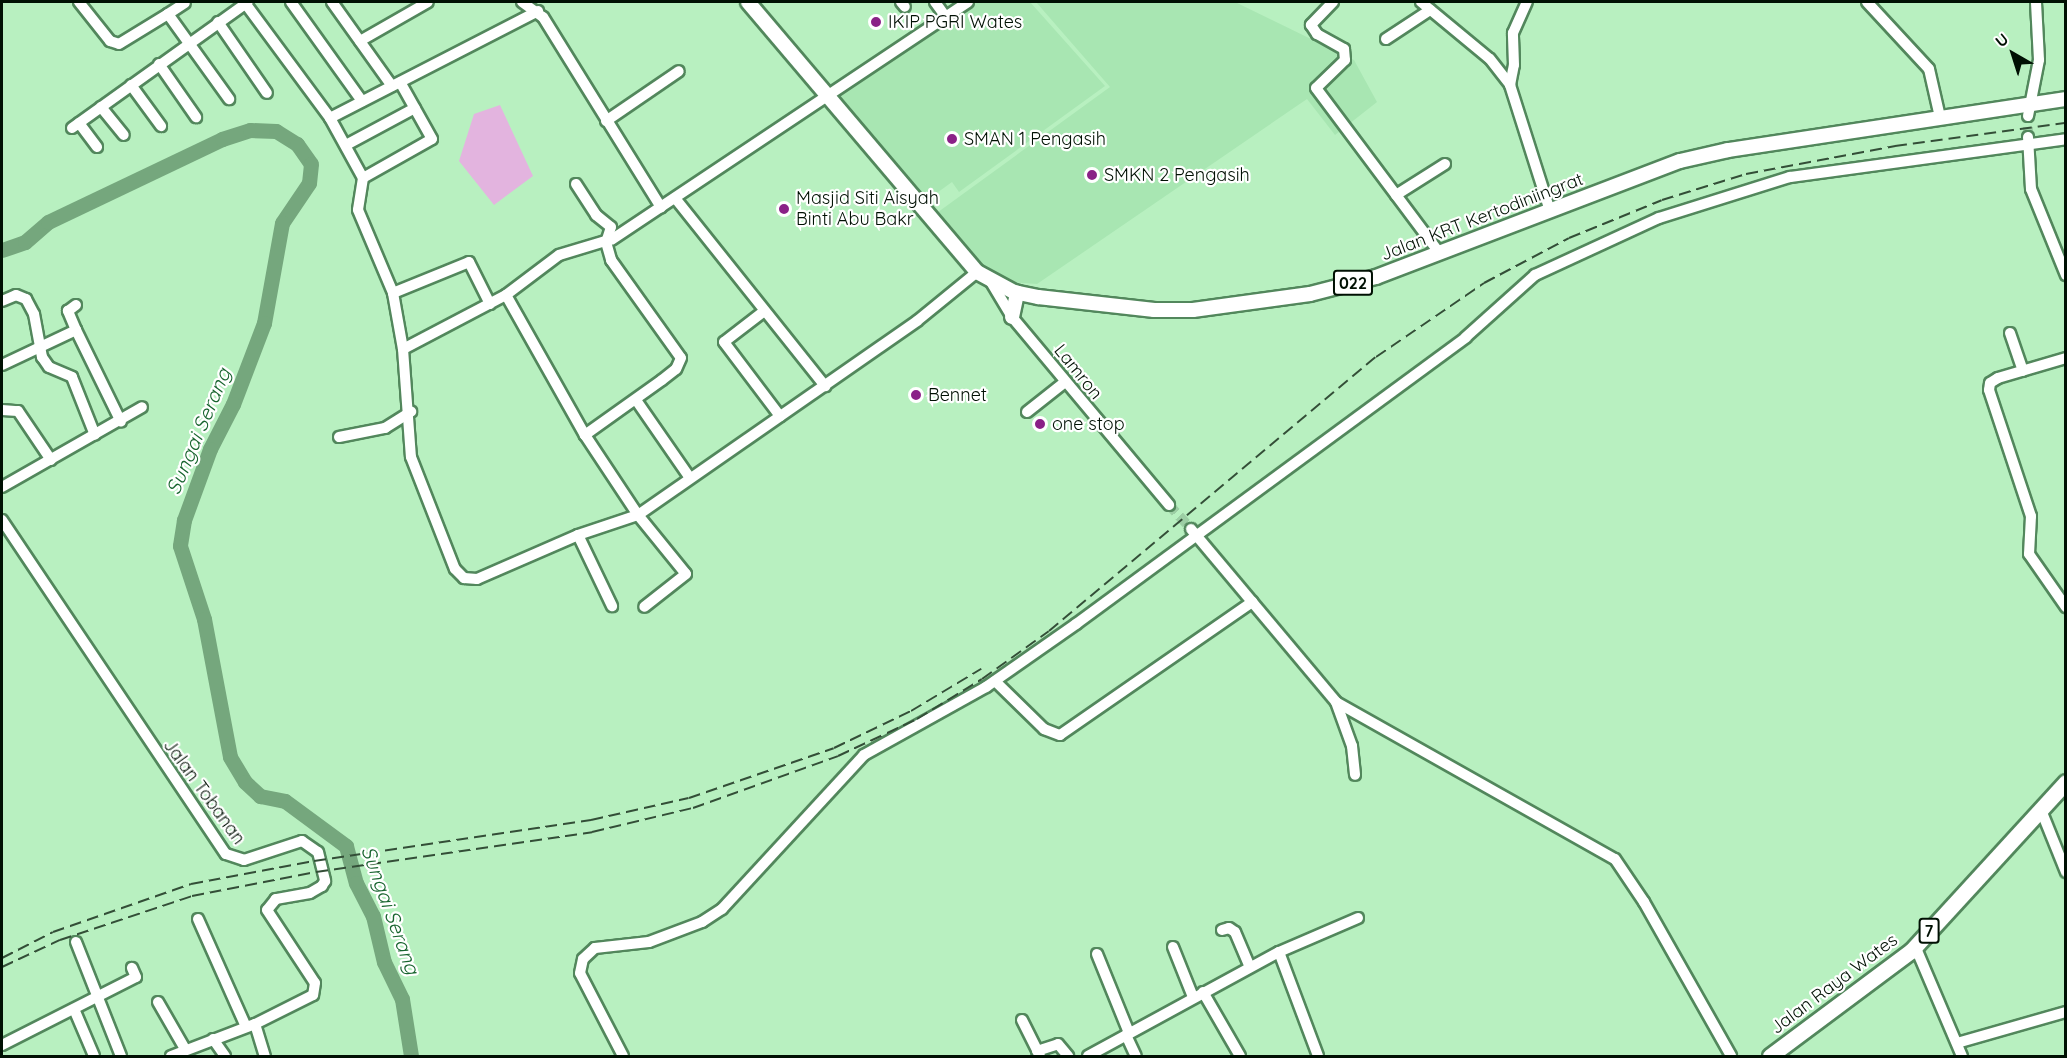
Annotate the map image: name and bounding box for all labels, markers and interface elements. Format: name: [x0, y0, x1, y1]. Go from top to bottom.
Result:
place label: IKIP PGRI Wates: [888, 11, 1022, 33]
marker: IKIP PGRI Wates: [869, 15, 883, 29]
north arrow: [1983, 24, 2043, 84]
text: U: [1991, 29, 2012, 51]
place label: SMAN 1 Pengasih: [964, 128, 1106, 150]
marker: SMAN 1 Pengasih: [945, 132, 959, 146]
place label: SMKN 2 Pengasih: [1104, 164, 1250, 186]
marker: SMKN 2 Pengasih: [1085, 168, 1099, 182]
street label: Jalan KRT Kertodiniingrat: [1378, 168, 1586, 266]
place label: Masjid Siti Aisyah Binti Abu Bakr: [796, 188, 939, 230]
marker: Masjid Siti Aisyah Binti Abu Bakr: [777, 202, 791, 216]
road number: 022: [1332, 270, 1374, 296]
street label: Lamron: [1049, 340, 1107, 404]
water label: Sungai Serang: [161, 364, 235, 498]
place label: Bennet: [928, 384, 987, 406]
marker: Bennet: [909, 388, 923, 402]
place label: one stop: [1052, 413, 1125, 435]
marker: one stop: [1033, 417, 1047, 431]
street label: Jalan Tobanan: [159, 735, 249, 849]
water label: Sungai Serang: [357, 843, 425, 977]
road number: 7: [1918, 918, 1940, 944]
street label: Jalan Raya Wates: [1766, 929, 1902, 1039]

